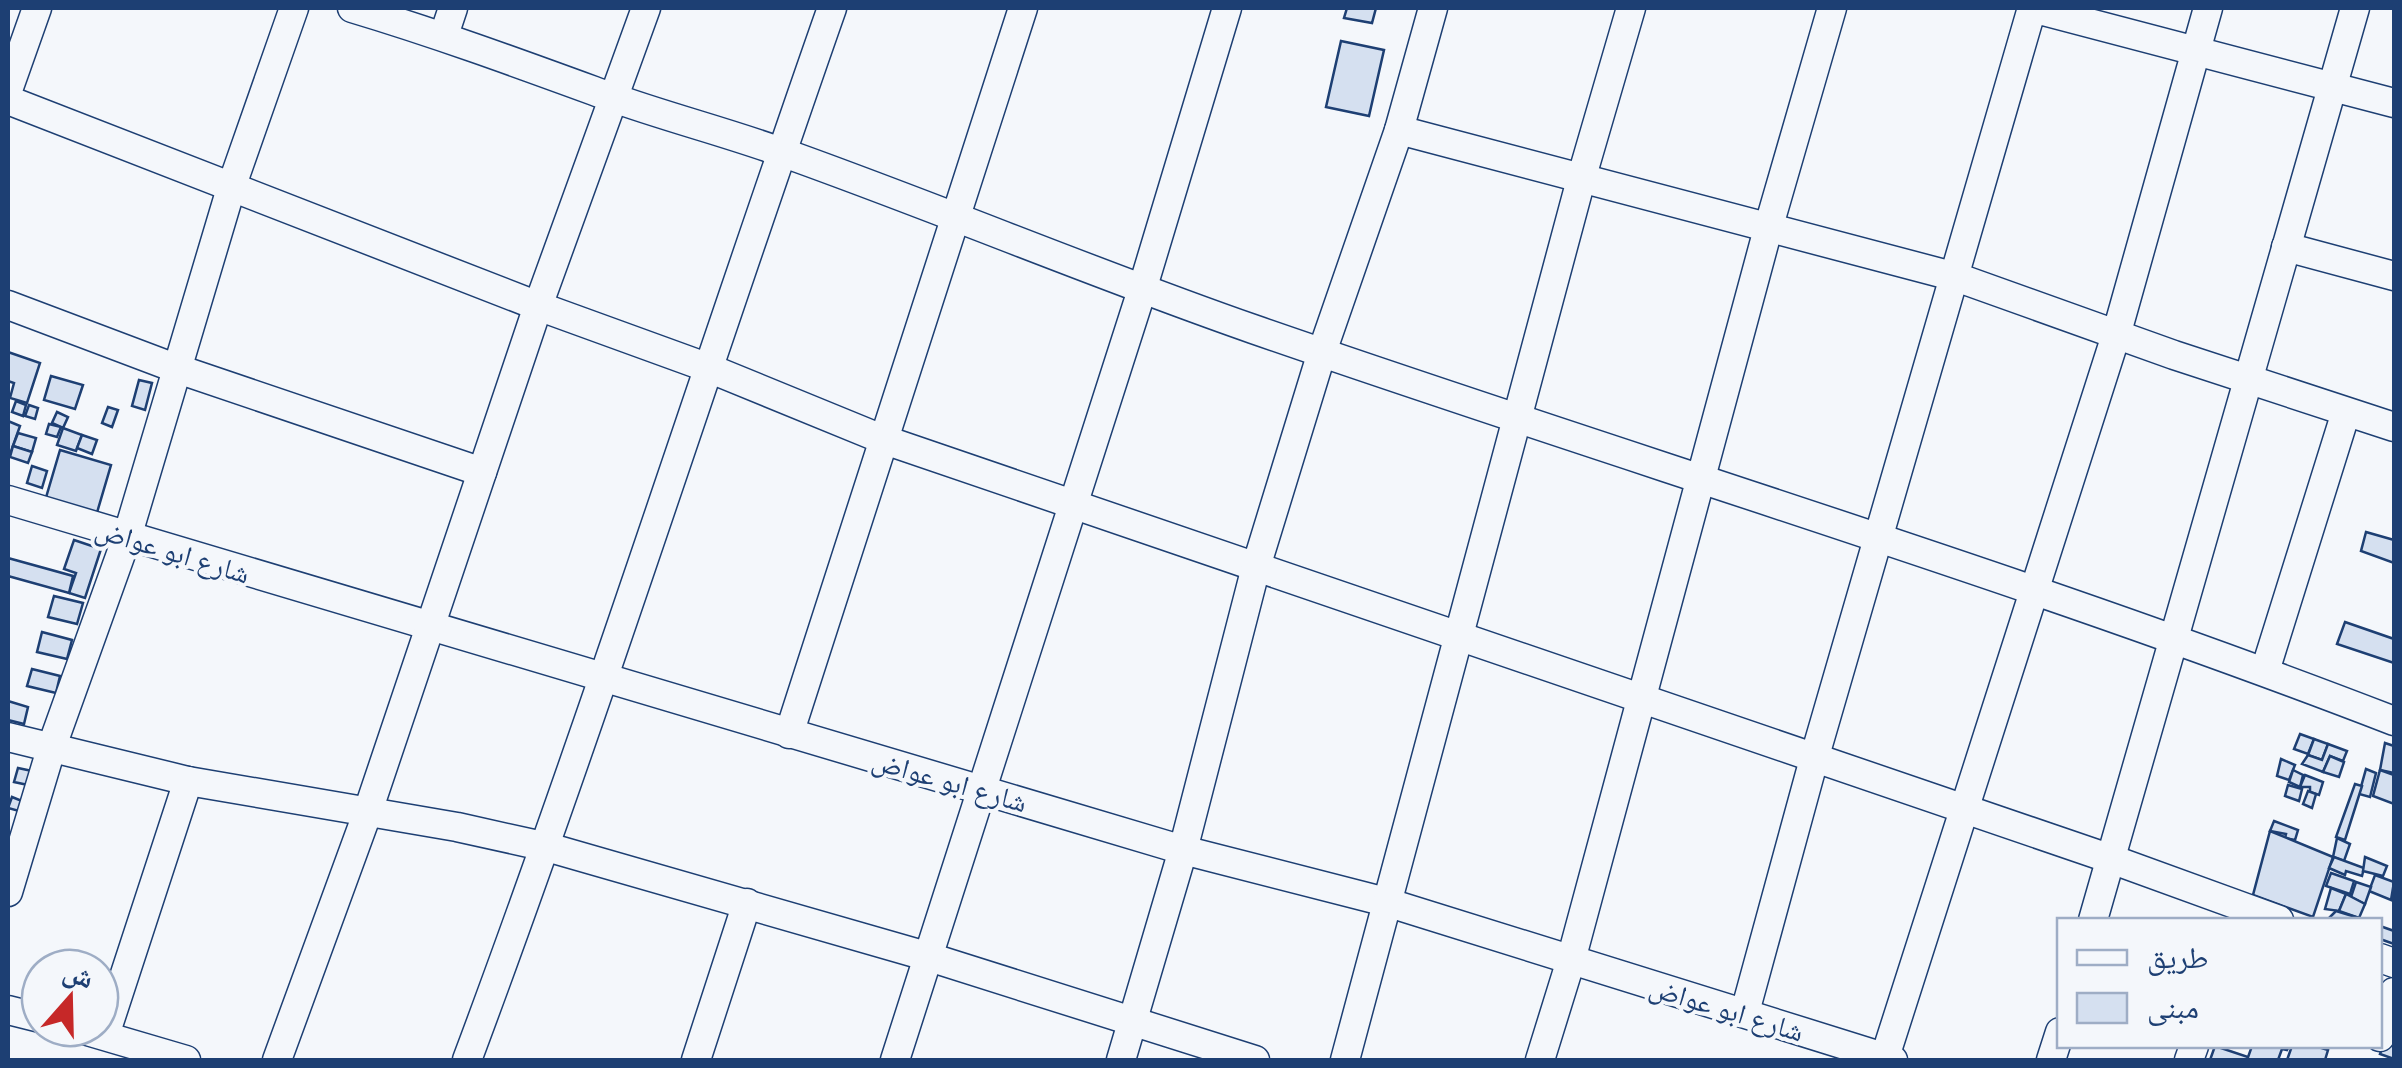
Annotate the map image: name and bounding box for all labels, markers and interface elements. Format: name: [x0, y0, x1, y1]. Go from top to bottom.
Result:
street label: شارع ابو عواض: [91, 510, 254, 592]
street label: شارع ابو عواض: [868, 742, 1031, 820]
legend: [2057, 918, 2382, 1048]
text: طريق: [2147, 938, 2208, 976]
north arrow: [20, 948, 120, 1048]
text: ش: [59, 953, 99, 996]
street label: شارع ابو عواض: [1645, 968, 1808, 1050]
text: مبنى: [2147, 988, 2199, 1026]

